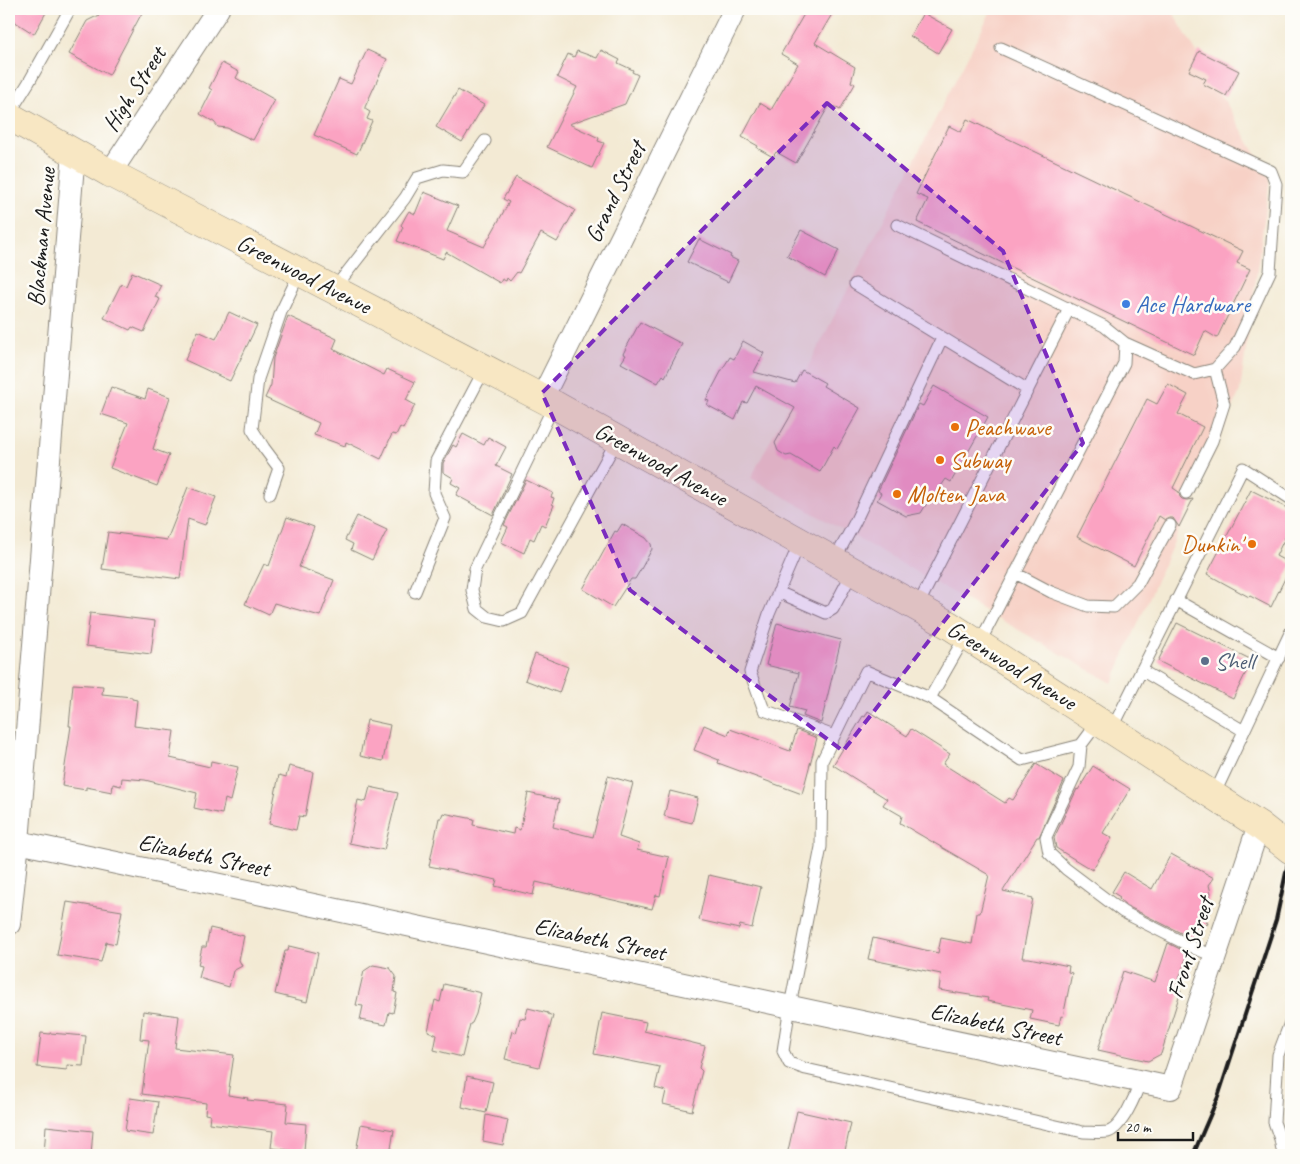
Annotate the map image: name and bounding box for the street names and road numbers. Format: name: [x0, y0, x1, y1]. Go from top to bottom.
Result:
street label: High Street: [95, 39, 174, 137]
street label: Grand Street: [578, 134, 654, 247]
street label: Blackman Avenue: [20, 164, 62, 308]
street label: Greenwood Avenue: [232, 227, 378, 322]
street label: Greenwood Avenue: [590, 415, 734, 514]
street label: Greenwood Avenue: [942, 613, 1084, 718]
street label: Elizabeth Street: [136, 826, 274, 884]
street label: Front Street: [1160, 891, 1221, 1002]
street label: Elizabeth Street: [532, 910, 670, 968]
street label: Elizabeth Street: [928, 995, 1066, 1053]

